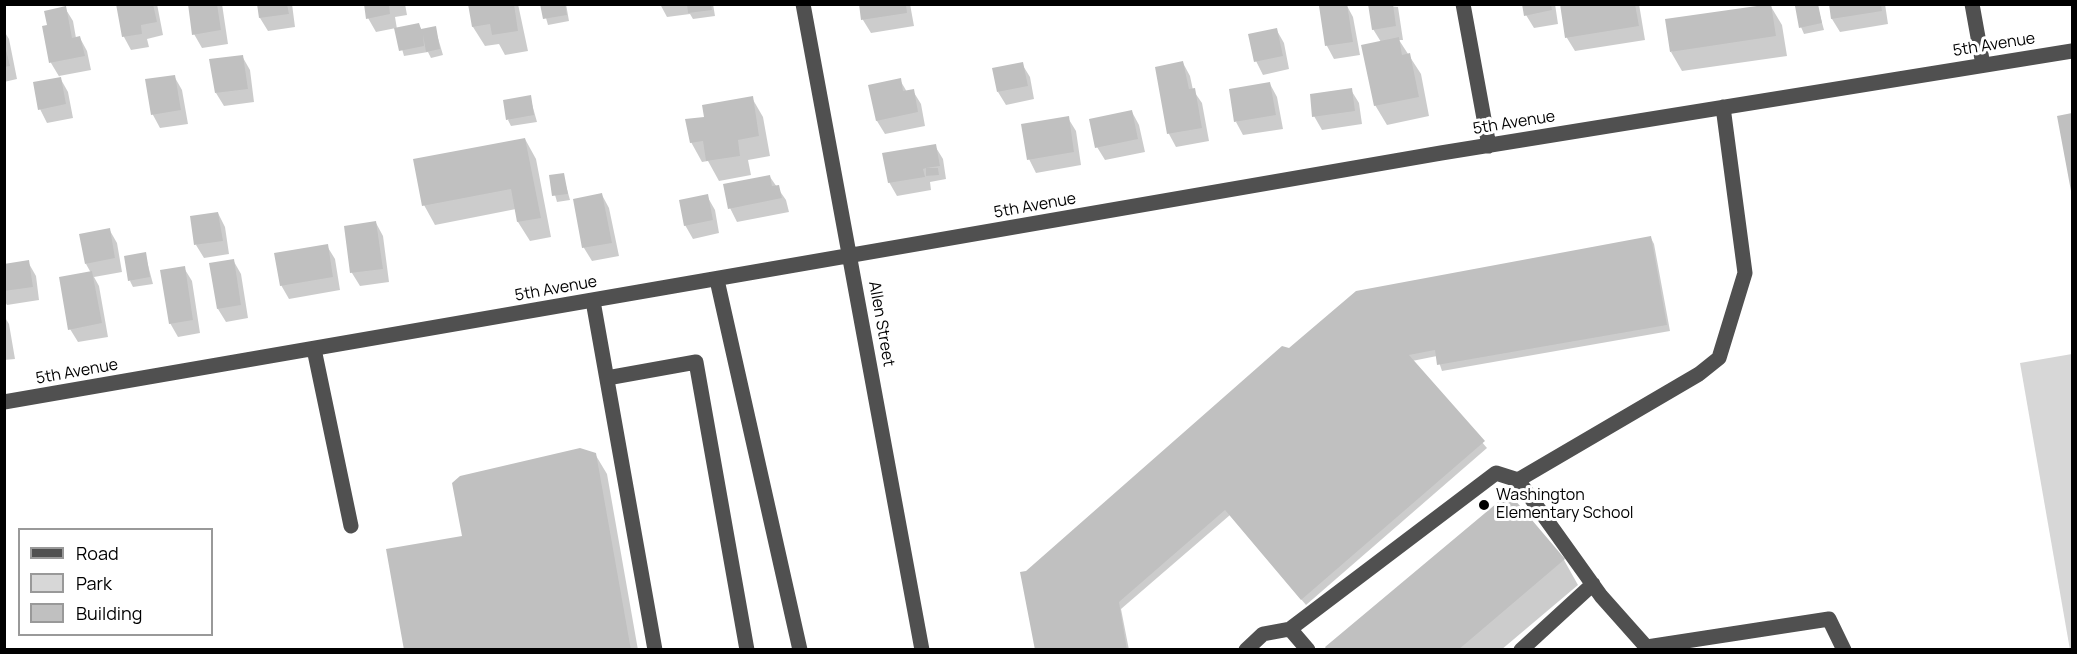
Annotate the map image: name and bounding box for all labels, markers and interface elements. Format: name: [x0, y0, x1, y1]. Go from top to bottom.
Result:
street label: 5th Avenue: [1951, 29, 2037, 61]
street label: 5th Avenue: [1471, 107, 1557, 139]
street label: 5th Avenue: [992, 189, 1078, 223]
street label: 5th Avenue: [513, 272, 599, 306]
street label: Allen Street: [864, 280, 898, 368]
street label: 5th Avenue: [34, 355, 120, 389]
place label: Washington Elementary School: [1496, 486, 1634, 524]
marker: Washington Elementary School: [1477, 498, 1491, 512]
legend: [18, 528, 213, 636]
text: Road: [76, 541, 119, 565]
text: Park: [76, 571, 112, 595]
text: Building: [76, 601, 142, 625]

